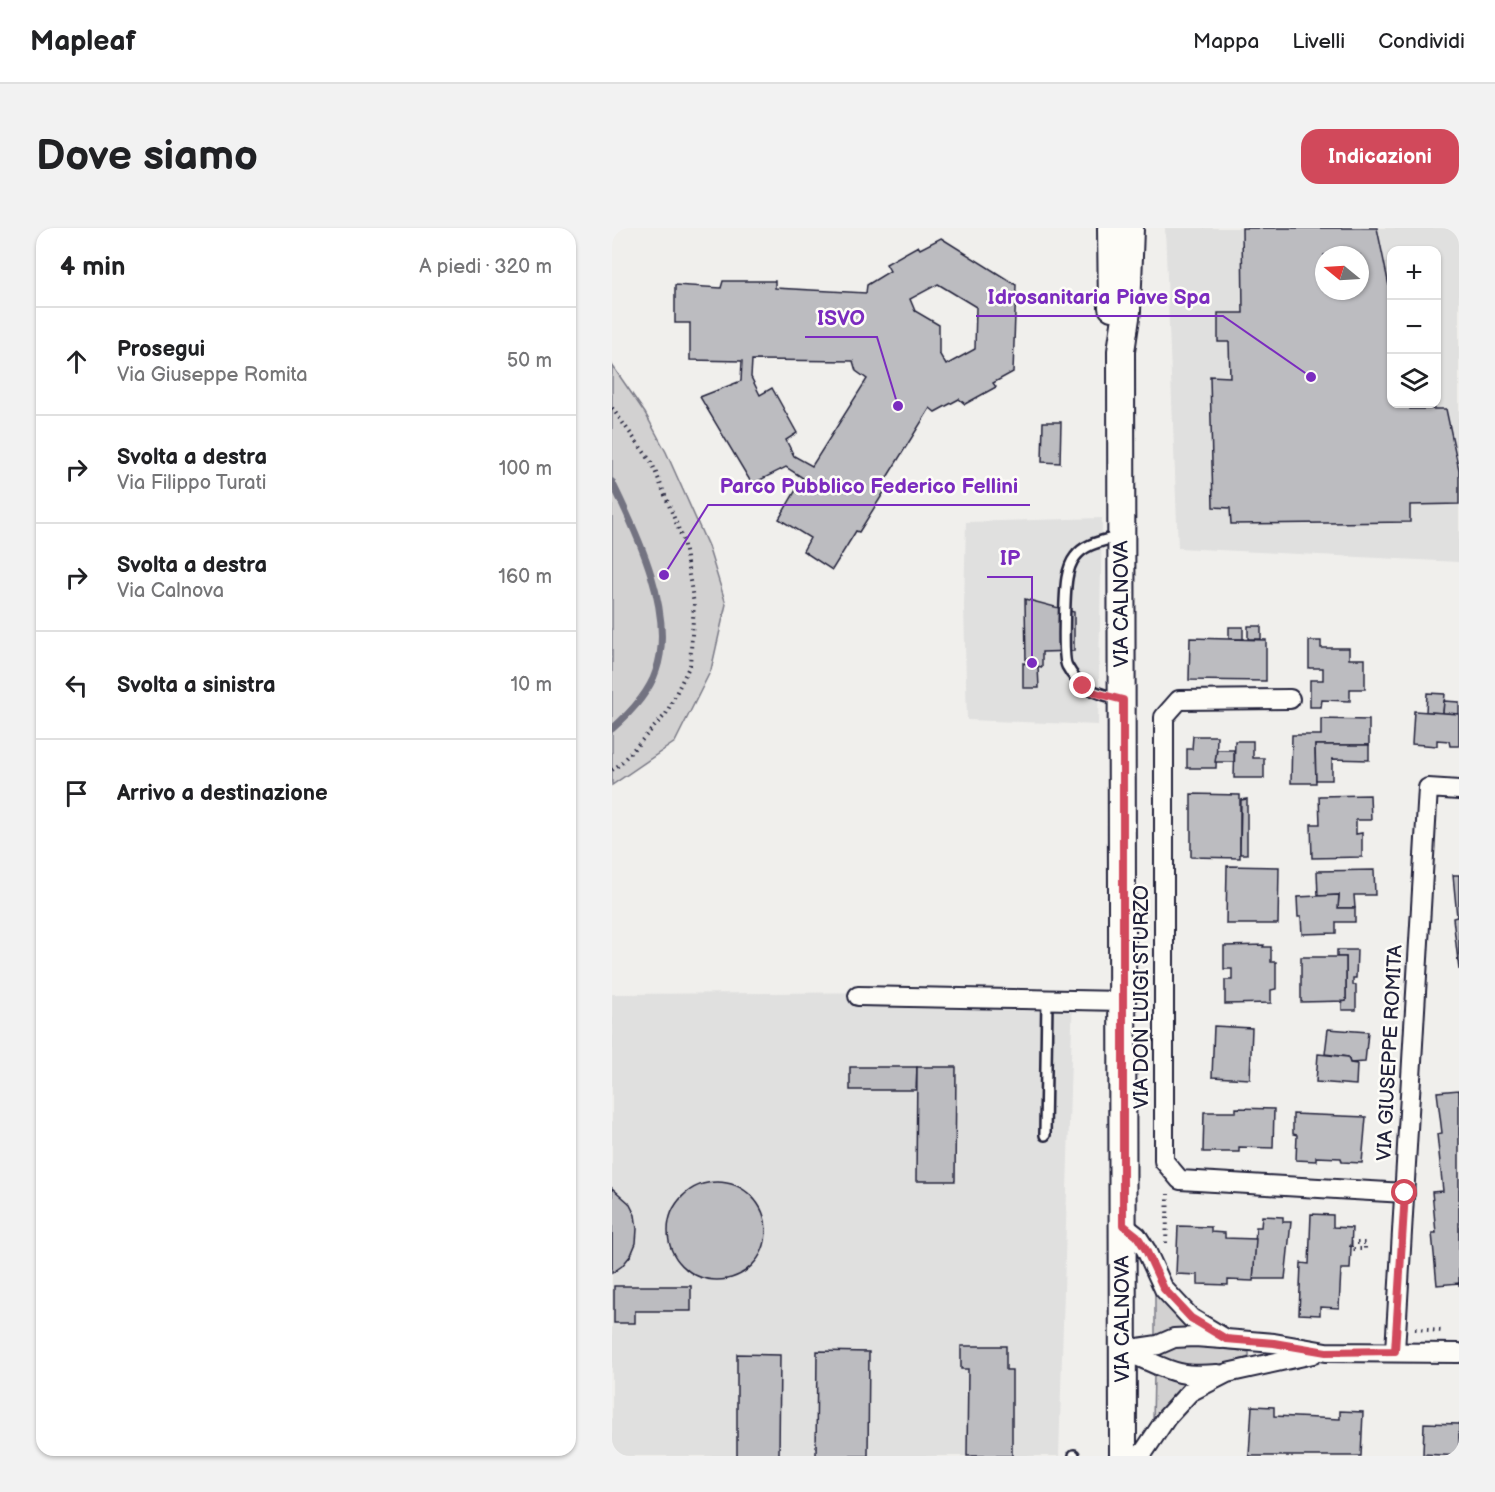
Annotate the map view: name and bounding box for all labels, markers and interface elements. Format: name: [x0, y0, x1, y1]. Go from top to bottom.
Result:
text: Mapleaf: [30, 25, 136, 58]
text: Mappa: [1193, 29, 1259, 54]
text: Livelli: [1292, 29, 1345, 54]
text: Condividi: [1378, 29, 1465, 54]
button: Indicazioni: [1301, 129, 1459, 184]
text: Dove siamo: [36, 131, 258, 182]
north arrow: [1315, 246, 1369, 300]
map controls: [1387, 246, 1441, 408]
button: +: [1387, 246, 1441, 300]
text: 4 min: [60, 252, 125, 283]
text: A piedi · 320 m: [419, 255, 552, 279]
callout: Idrosanitaria Piave Spa: [976, 277, 1223, 316]
text: Idrosanitaria Piave Spa: [987, 285, 1211, 310]
callout: ISVO: [805, 298, 877, 337]
button: −: [1387, 300, 1441, 354]
text: ISVO: [817, 306, 865, 331]
text: Prosegui: [117, 336, 205, 363]
icon: ahead: [60, 345, 93, 378]
text: 50 m: [507, 349, 552, 373]
button: layers: [1387, 354, 1441, 408]
text: Via Giuseppe Romita: [117, 363, 307, 387]
text: Svolta a destra: [117, 444, 267, 471]
icon: right: [60, 453, 93, 486]
text: 100 m: [499, 457, 552, 481]
callout: Parco Pubblico Federico Fellini: [708, 466, 1030, 505]
text: Via Filippo Turati: [117, 471, 266, 495]
text: Parco Pubblico Federico Fellini: [720, 474, 1018, 499]
callout: IP: [987, 538, 1032, 577]
street label: VIA CALNOVA: [1110, 540, 1134, 667]
text: IP: [1000, 546, 1021, 571]
text: Svolta a destra: [117, 552, 267, 579]
icon: right: [60, 561, 93, 594]
text: 160 m: [498, 565, 552, 589]
text: Via Calnova: [117, 579, 224, 603]
icon: left: [60, 669, 93, 702]
text: Svolta a sinistra: [117, 672, 276, 699]
route end: [1069, 672, 1095, 698]
text: 10 m: [511, 673, 552, 697]
icon: arrive: [60, 777, 93, 810]
text: Arrivo a destinazione: [117, 780, 328, 807]
street label: VIA DON LUIGI STURZO: [1130, 885, 1154, 1109]
street label: VIA GIUSEPPE ROMITA: [1372, 944, 1408, 1162]
route start: [1391, 1179, 1417, 1205]
street label: VIA CALNOVA: [1111, 1255, 1135, 1382]

